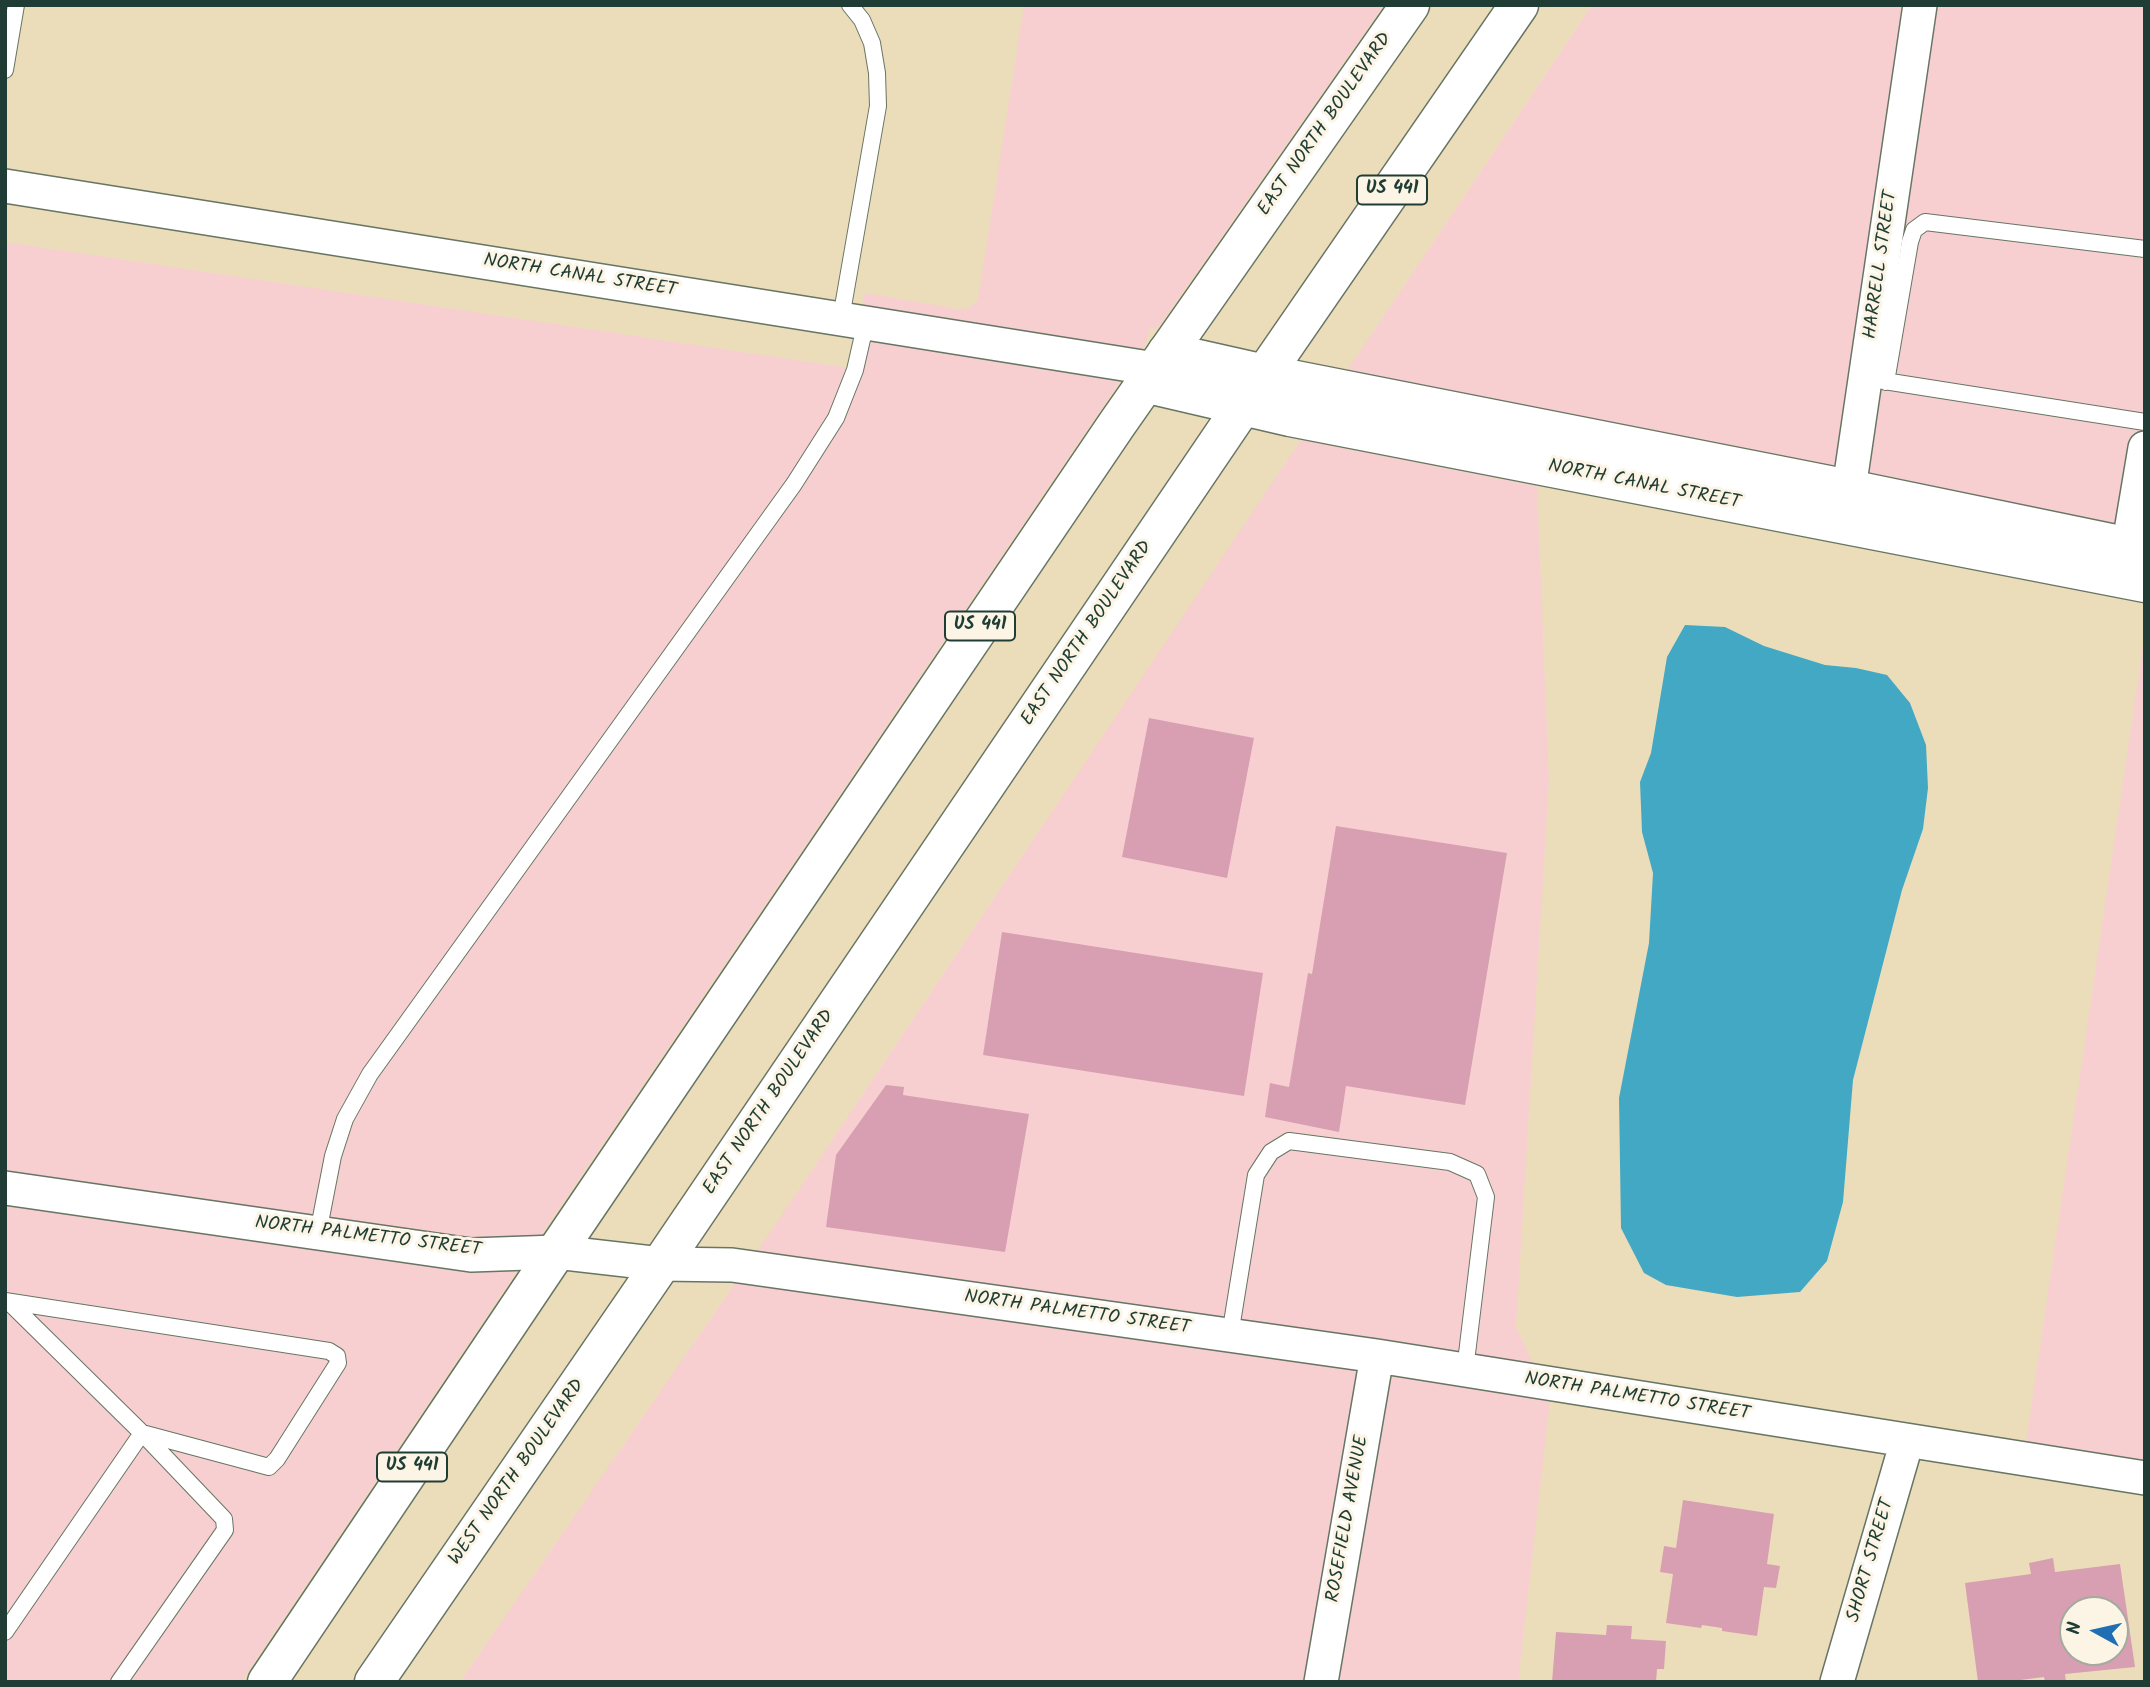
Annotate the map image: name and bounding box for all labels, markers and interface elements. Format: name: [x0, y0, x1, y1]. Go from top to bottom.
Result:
street label: EAST NORTH BOULEVARD: [1254, 29, 1398, 221]
road number: US 441: [1357, 176, 1427, 204]
street label: HARRELL STREET: [1860, 189, 1904, 341]
street label: NORTH CANAL STREET: [482, 250, 678, 304]
street label: NORTH CANAL STREET: [1546, 456, 1742, 516]
street label: EAST NORTH BOULEVARD: [1018, 537, 1158, 731]
road number: US 441: [945, 612, 1015, 640]
street label: EAST NORTH BOULEVARD: [700, 1006, 840, 1200]
street label: NORTH PALMETTO STREET: [254, 1213, 482, 1263]
street label: NORTH PALMETTO STREET: [963, 1287, 1191, 1341]
street label: NORTH PALMETTO STREET: [1523, 1369, 1751, 1427]
street label: WEST NORTH BOULEVARD: [445, 1376, 591, 1570]
street label: ROSEFIELD AVENUE: [1323, 1434, 1375, 1604]
road number: US 441: [377, 1452, 447, 1482]
street label: SHORT STREET: [1844, 1497, 1900, 1625]
north arrow: [2059, 1596, 2129, 1666]
text: N: [2059, 1620, 2091, 1636]

